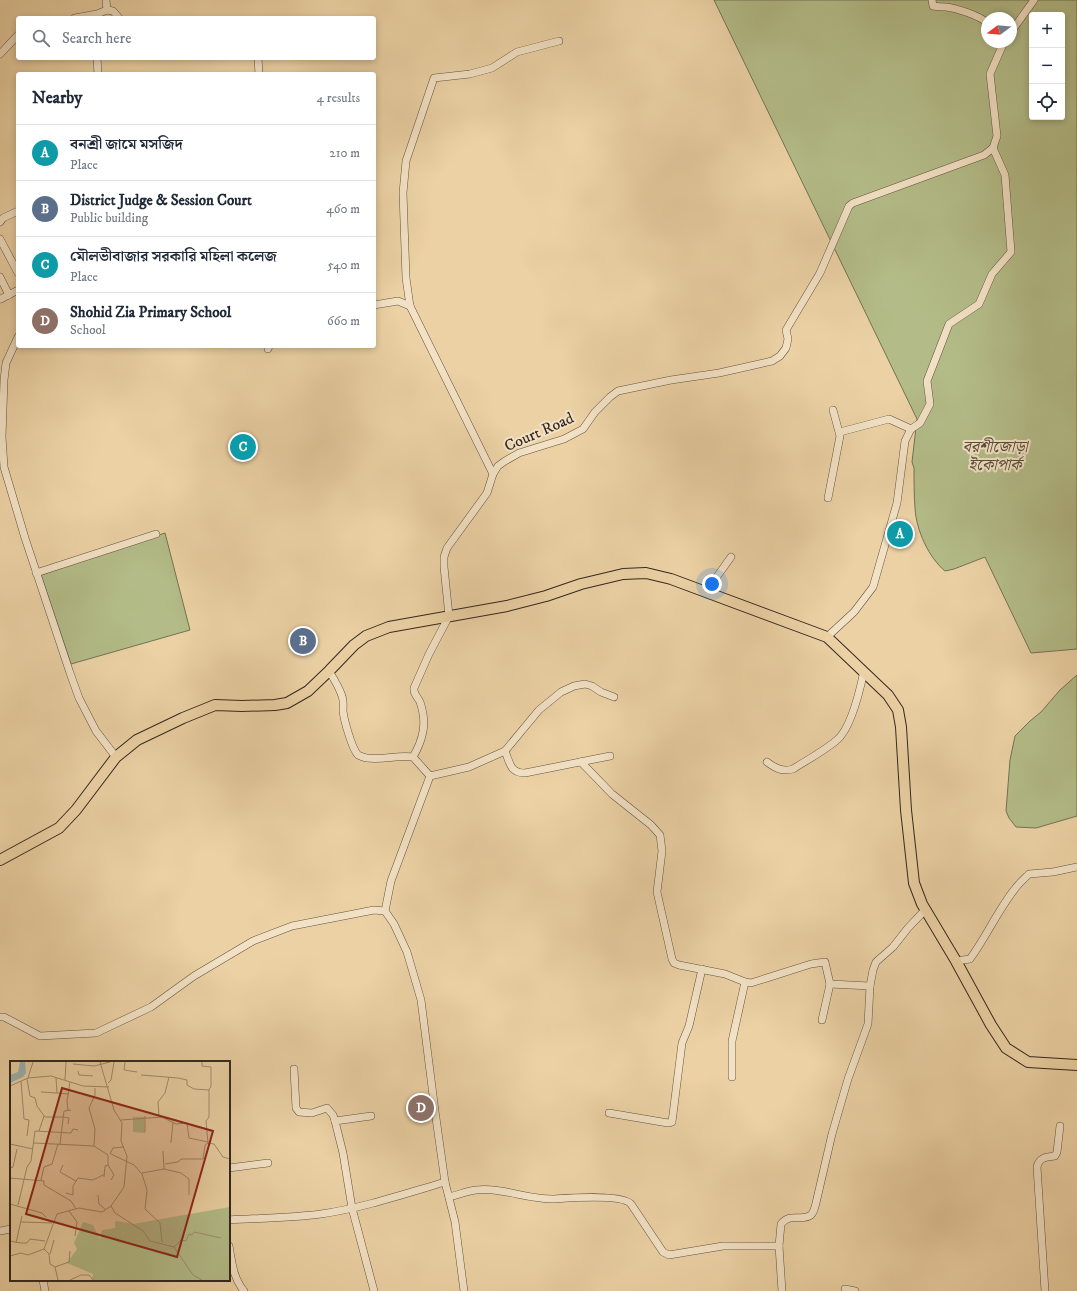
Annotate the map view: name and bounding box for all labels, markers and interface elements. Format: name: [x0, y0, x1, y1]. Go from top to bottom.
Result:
north arrow: [981, 12, 1017, 48]
map controls: [1029, 12, 1065, 120]
button: +: [1029, 12, 1065, 48]
search box: [16, 16, 376, 60]
icon: search: [30, 27, 52, 49]
text: Search here: [62, 29, 131, 48]
button: −: [1029, 48, 1065, 84]
button: locate: [1029, 84, 1065, 120]
text: Nearby: [32, 87, 82, 109]
text: 4 results: [317, 90, 360, 106]
text: বনশ্রী জামে মসজিদ: [70, 135, 183, 154]
text: A: [41, 145, 49, 161]
text: 210 m: [329, 145, 360, 161]
text: Place: [70, 157, 98, 173]
text: District Judge & Session Court: [70, 191, 252, 210]
text: B: [41, 201, 49, 217]
text: 460 m: [326, 201, 360, 217]
text: Public building: [70, 210, 148, 226]
text: মৌলভীবাজার সরকারি মহিলা কলেজ: [70, 247, 277, 266]
text: C: [41, 257, 49, 273]
text: 540 m: [327, 257, 360, 273]
text: Place: [70, 269, 98, 285]
text: Shohid Zia Primary School: [70, 303, 231, 322]
text: D: [40, 313, 50, 329]
text: 660 m: [327, 313, 360, 329]
text: School: [70, 322, 106, 338]
street label: Court Road: [501, 408, 577, 456]
pin: C: [230, 432, 256, 462]
park label: বরশীজোড়া ইকোপার্ক: [963, 437, 1029, 475]
pin: A: [887, 519, 913, 549]
your location: [702, 574, 722, 594]
pin: B: [290, 626, 316, 656]
inset map: [10, 1061, 230, 1281]
pin: D: [408, 1093, 434, 1123]

